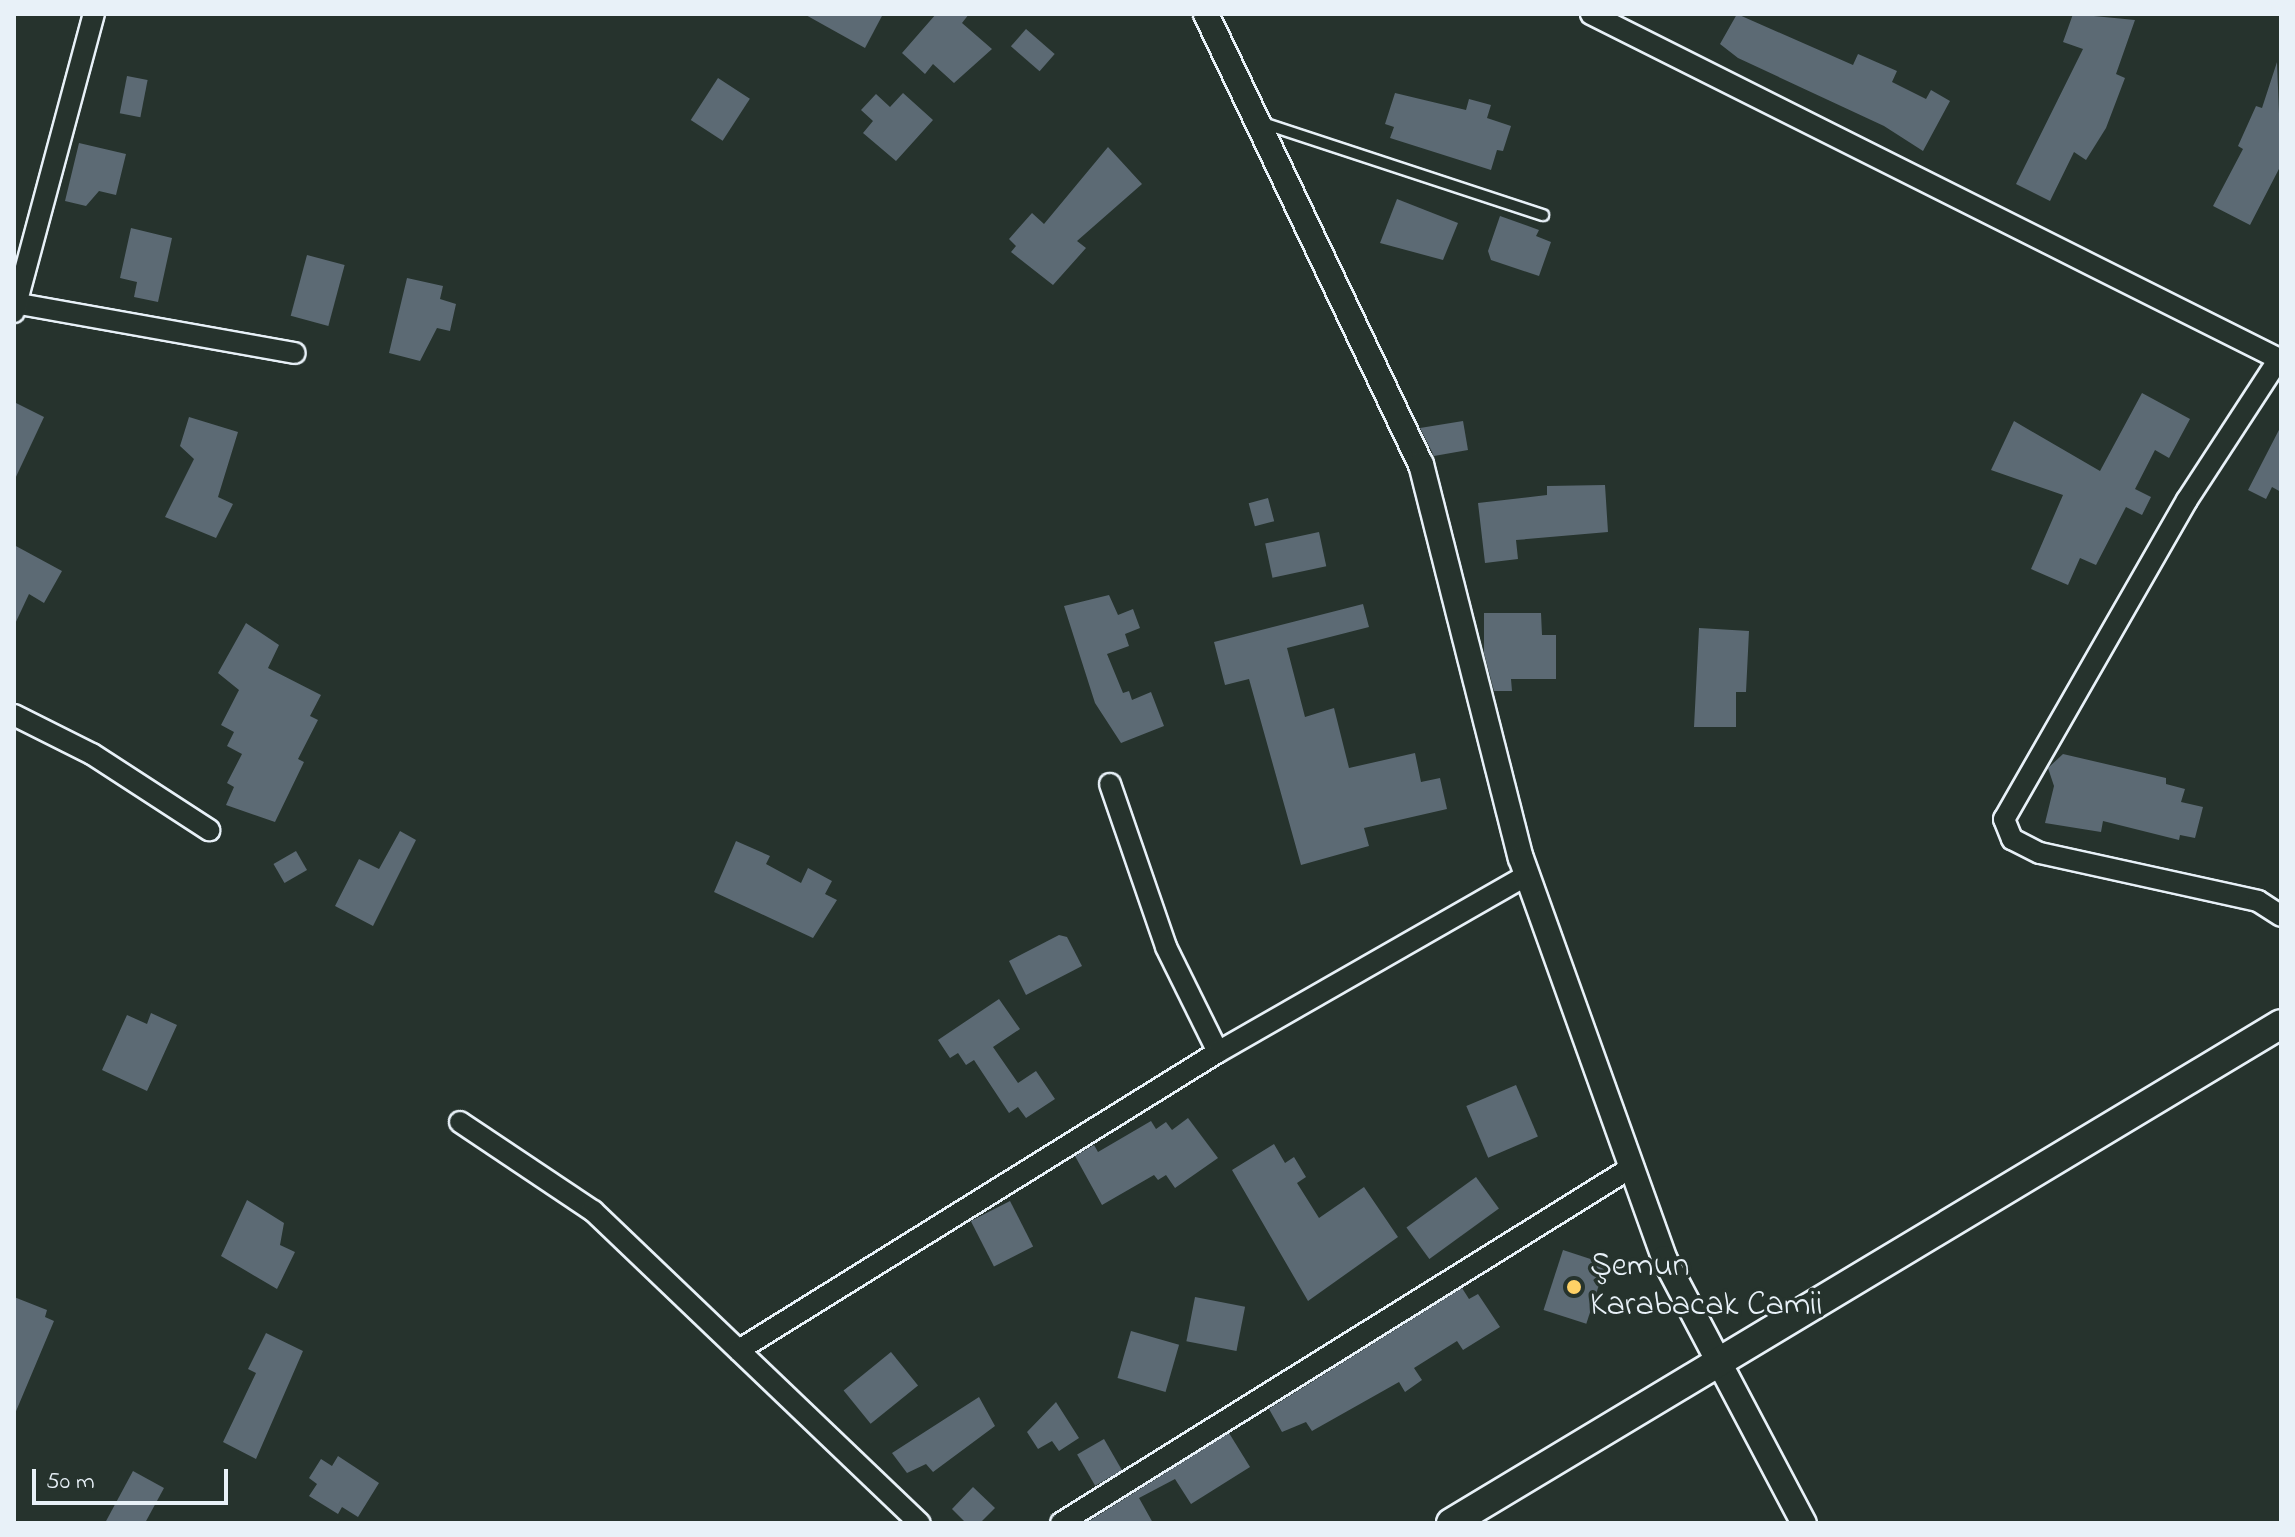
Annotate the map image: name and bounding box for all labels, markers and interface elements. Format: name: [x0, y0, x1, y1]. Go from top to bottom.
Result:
place label: Şemun Karabacak Camii: [1590, 1247, 1823, 1326]
marker: Şemun Karabacak Camii: [1565, 1278, 1583, 1296]
scale bar: [36, 1453, 232, 1503]
text: 50 m: [46, 1465, 95, 1500]

